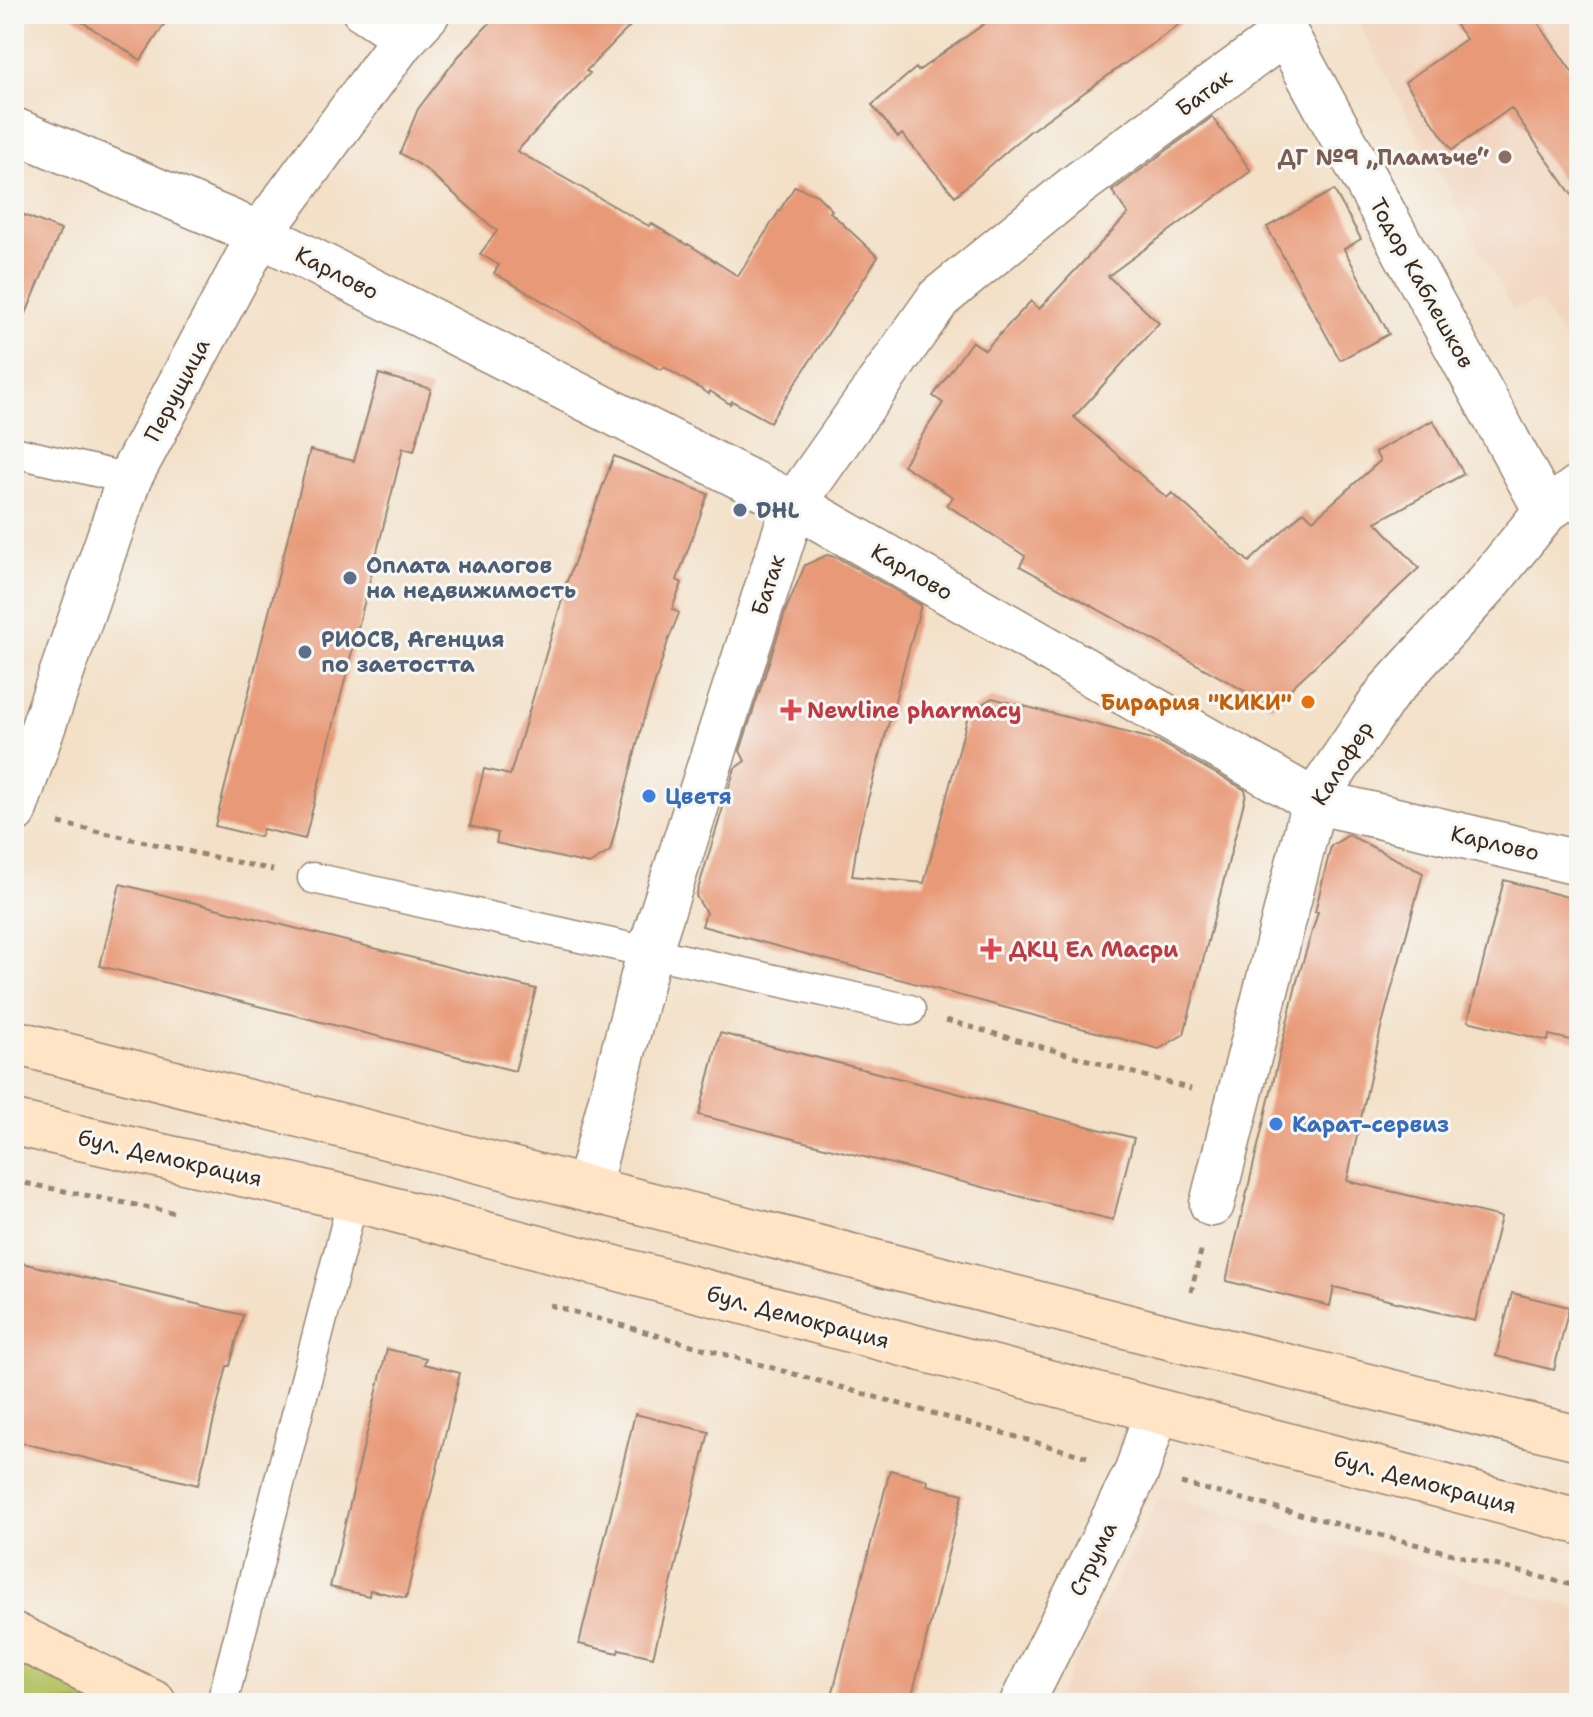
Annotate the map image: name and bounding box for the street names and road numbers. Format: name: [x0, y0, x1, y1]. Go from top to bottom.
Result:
street label: Батак: [1170, 63, 1238, 123]
street label: Тодор Каблешков: [1363, 193, 1481, 373]
street label: Карлово: [290, 240, 384, 306]
street label: Перущица: [138, 333, 216, 447]
street label: Карлово: [866, 537, 958, 607]
street label: Батак: [745, 550, 792, 619]
street label: Калофер: [1305, 715, 1379, 811]
street label: Карлово: [1448, 819, 1542, 867]
street label: бул. Демокрация: [75, 1123, 265, 1193]
street label: бул. Демокрация: [703, 1279, 893, 1355]
street label: бул. Демокрация: [1330, 1444, 1520, 1520]
street label: Струма: [1063, 1517, 1124, 1601]

